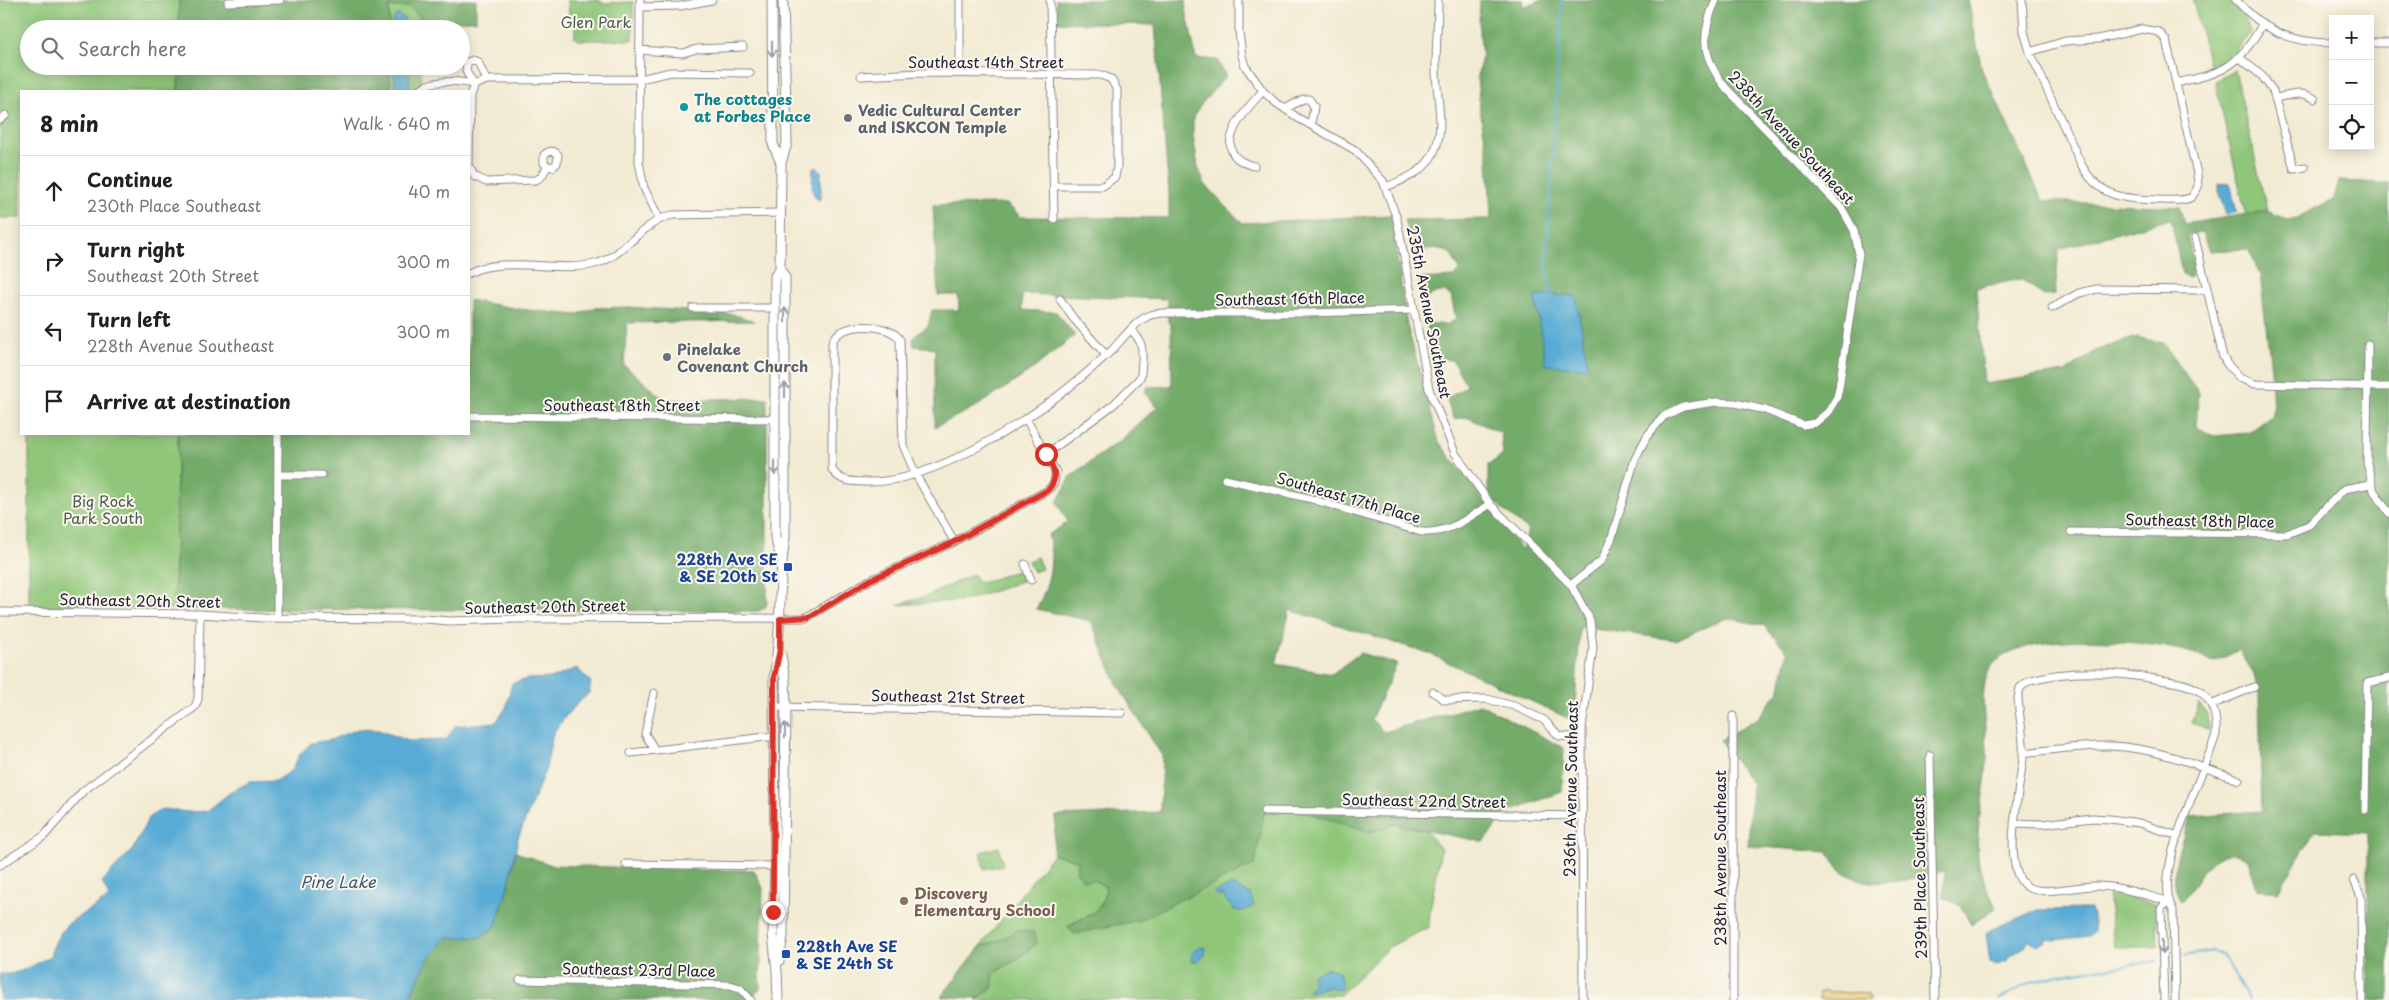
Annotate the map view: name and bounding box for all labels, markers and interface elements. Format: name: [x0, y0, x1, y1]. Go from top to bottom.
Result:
park label: Glen Park: [560, 10, 632, 33]
map controls: [2329, 15, 2374, 150]
button: +: [2329, 15, 2374, 60]
search box: [20, 20, 470, 75]
icon: search: [38, 34, 66, 62]
text: Search here: [78, 34, 187, 62]
one-way arrow: [768, 40, 777, 56]
street label: Southeast 14th Street: [908, 50, 1064, 73]
button: −: [2329, 60, 2374, 105]
street label: 238th Avenue Southeast: [1724, 65, 1860, 209]
place label: The cottages at Forbes Place: [694, 87, 811, 127]
place label: Vedic Cultural Center and ISKCON Temple: [858, 98, 1021, 138]
marker: The cottages at Forbes Place: [678, 101, 690, 113]
button: locate: [2329, 105, 2374, 150]
text: 8 min: [40, 107, 99, 139]
text: Walk · 640 m: [343, 111, 450, 135]
marker: Vedic Cultural Center and ISKCON Temple: [842, 112, 854, 124]
text: Continue: [87, 165, 173, 193]
icon: ahead: [40, 177, 68, 205]
text: 40 m: [408, 179, 450, 203]
text: 230th Place Southeast: [87, 193, 261, 217]
street label: 235th Avenue Southeast: [1402, 224, 1458, 400]
text: Turn right: [87, 235, 185, 263]
icon: right: [40, 247, 68, 275]
text: 300 m: [396, 249, 450, 273]
text: Southeast 20th Street: [87, 263, 259, 287]
street label: Southeast 16th Place: [1215, 285, 1365, 311]
text: Turn left: [87, 305, 171, 333]
one-way arrow: [780, 307, 790, 323]
icon: left: [40, 317, 68, 345]
text: 300 m: [396, 319, 450, 343]
text: 228th Avenue Southeast: [87, 333, 274, 357]
place label: Pinelake Covenant Church: [677, 337, 808, 377]
marker: Pinelake Covenant Church: [661, 351, 673, 363]
one-way arrow: [780, 383, 790, 399]
icon: arrive: [40, 387, 68, 415]
text: Arrive at destination: [87, 387, 291, 415]
street label: Southeast 18th Street: [544, 393, 700, 416]
route start: [1035, 443, 1058, 466]
one-way arrow: [770, 460, 780, 476]
street label: Southeast 17th Place: [1274, 465, 1424, 529]
park label: Big Rock Park South: [63, 489, 143, 529]
street label: Southeast 18th Place: [2125, 507, 2275, 533]
place label: 228th Ave SE & SE 20th St: [676, 547, 778, 587]
marker: 228th Ave SE & SE 20th St: [782, 561, 794, 573]
street label: Southeast 20th Street: [59, 587, 221, 613]
street label: Southeast 20th Street: [464, 593, 626, 619]
street label: Southeast 21st Street: [871, 683, 1025, 709]
street label: 236th Avenue Southeast: [1557, 701, 1583, 877]
one-way arrow: [781, 723, 790, 739]
street label: 238th Avenue Southeast: [1708, 770, 1731, 946]
street label: Southeast 22nd Street: [1342, 787, 1506, 813]
street label: 239th Place Southeast: [1906, 797, 1932, 959]
water label: Pine Lake: [300, 869, 377, 893]
place label: Discovery Elementary School: [914, 881, 1055, 921]
marker: Discovery Elementary School: [898, 895, 910, 907]
route end: [762, 901, 785, 924]
place label: 228th Ave SE & SE 24th St: [796, 934, 898, 974]
one-way arrow: [2158, 939, 2167, 955]
marker: 228th Ave SE & SE 24th St: [780, 948, 792, 960]
street label: Southeast 23rd Place: [562, 956, 716, 982]

